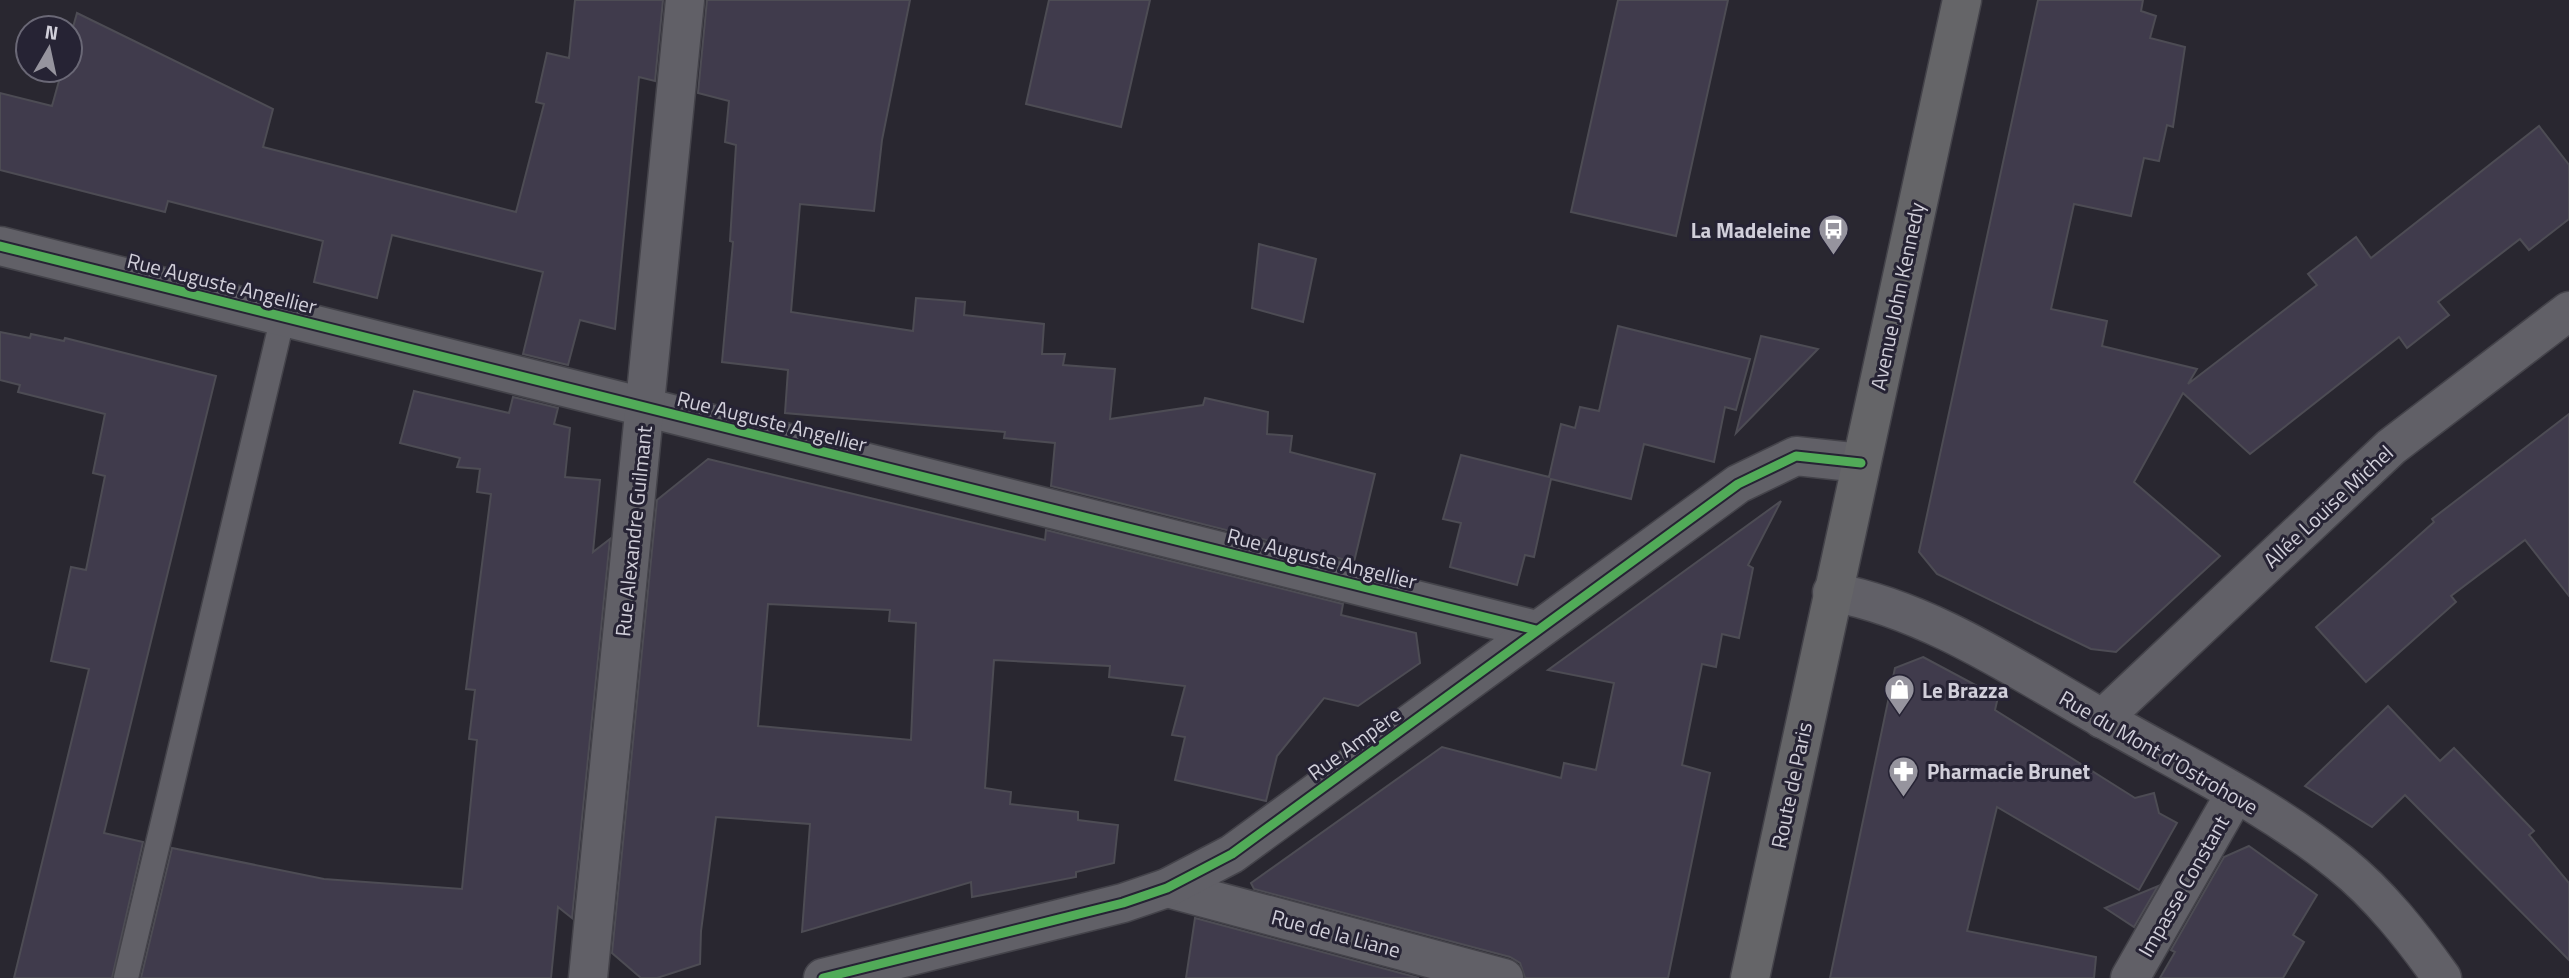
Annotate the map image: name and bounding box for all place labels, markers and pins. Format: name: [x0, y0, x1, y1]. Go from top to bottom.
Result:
bus stop icon: La Madeleine: [1817, 213, 1851, 257]
place label: La Madeleine: [1691, 214, 1811, 246]
shop icon: Le Brazza: [1882, 673, 1916, 717]
place label: Le Brazza: [1922, 674, 2009, 706]
pharmacy icon: Pharmacie Brunet: [1887, 754, 1921, 798]
place label: Pharmacie Brunet: [1927, 755, 2091, 787]

